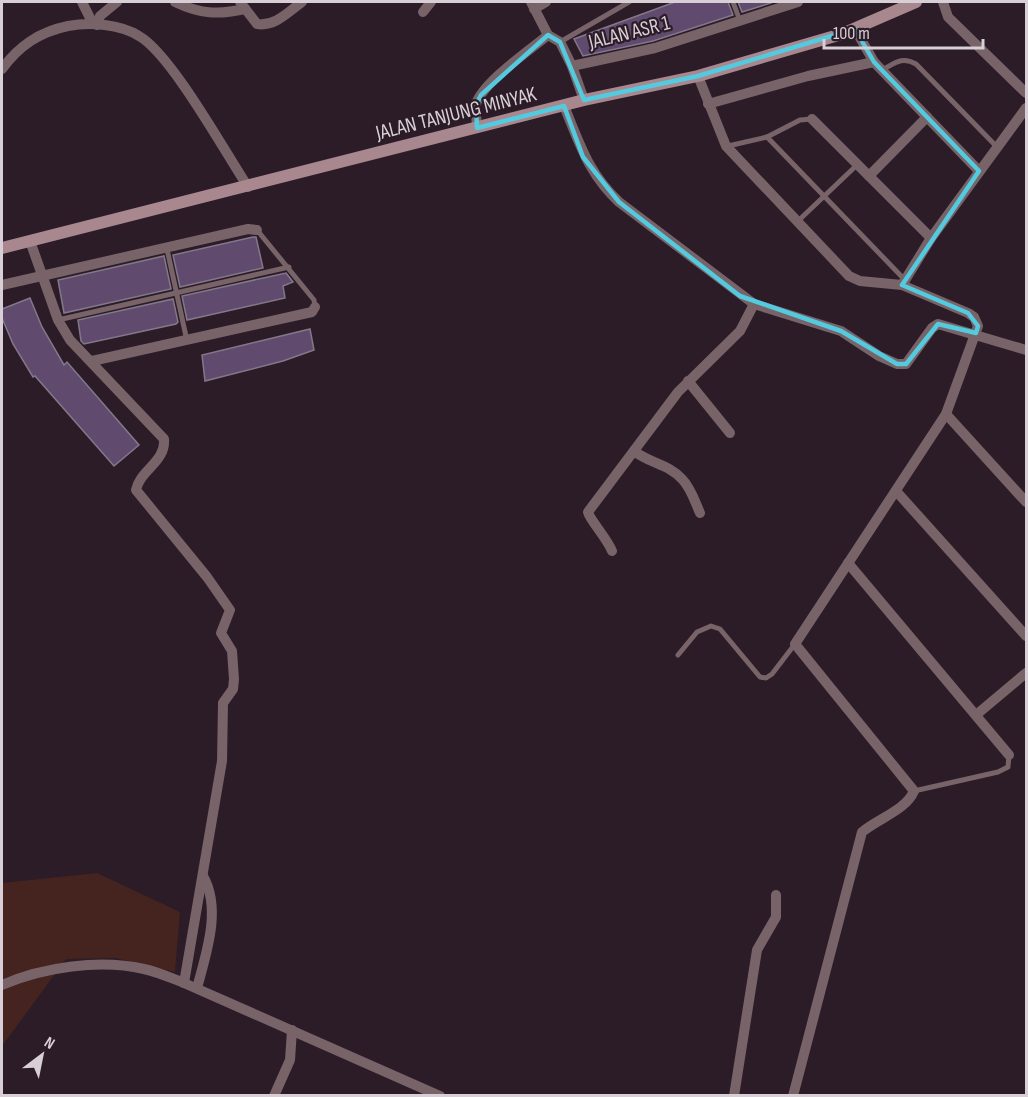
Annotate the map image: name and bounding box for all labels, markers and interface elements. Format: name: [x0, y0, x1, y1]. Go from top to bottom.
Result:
street label: JALAN ASR 1: [585, 10, 673, 55]
scale bar: [824, 12, 983, 50]
text: 100 m: [833, 23, 870, 44]
street label: JALAN TANJUNG MINYAK: [372, 81, 540, 146]
north arrow: [12, 1025, 72, 1085]
text: N: [40, 1033, 58, 1054]

